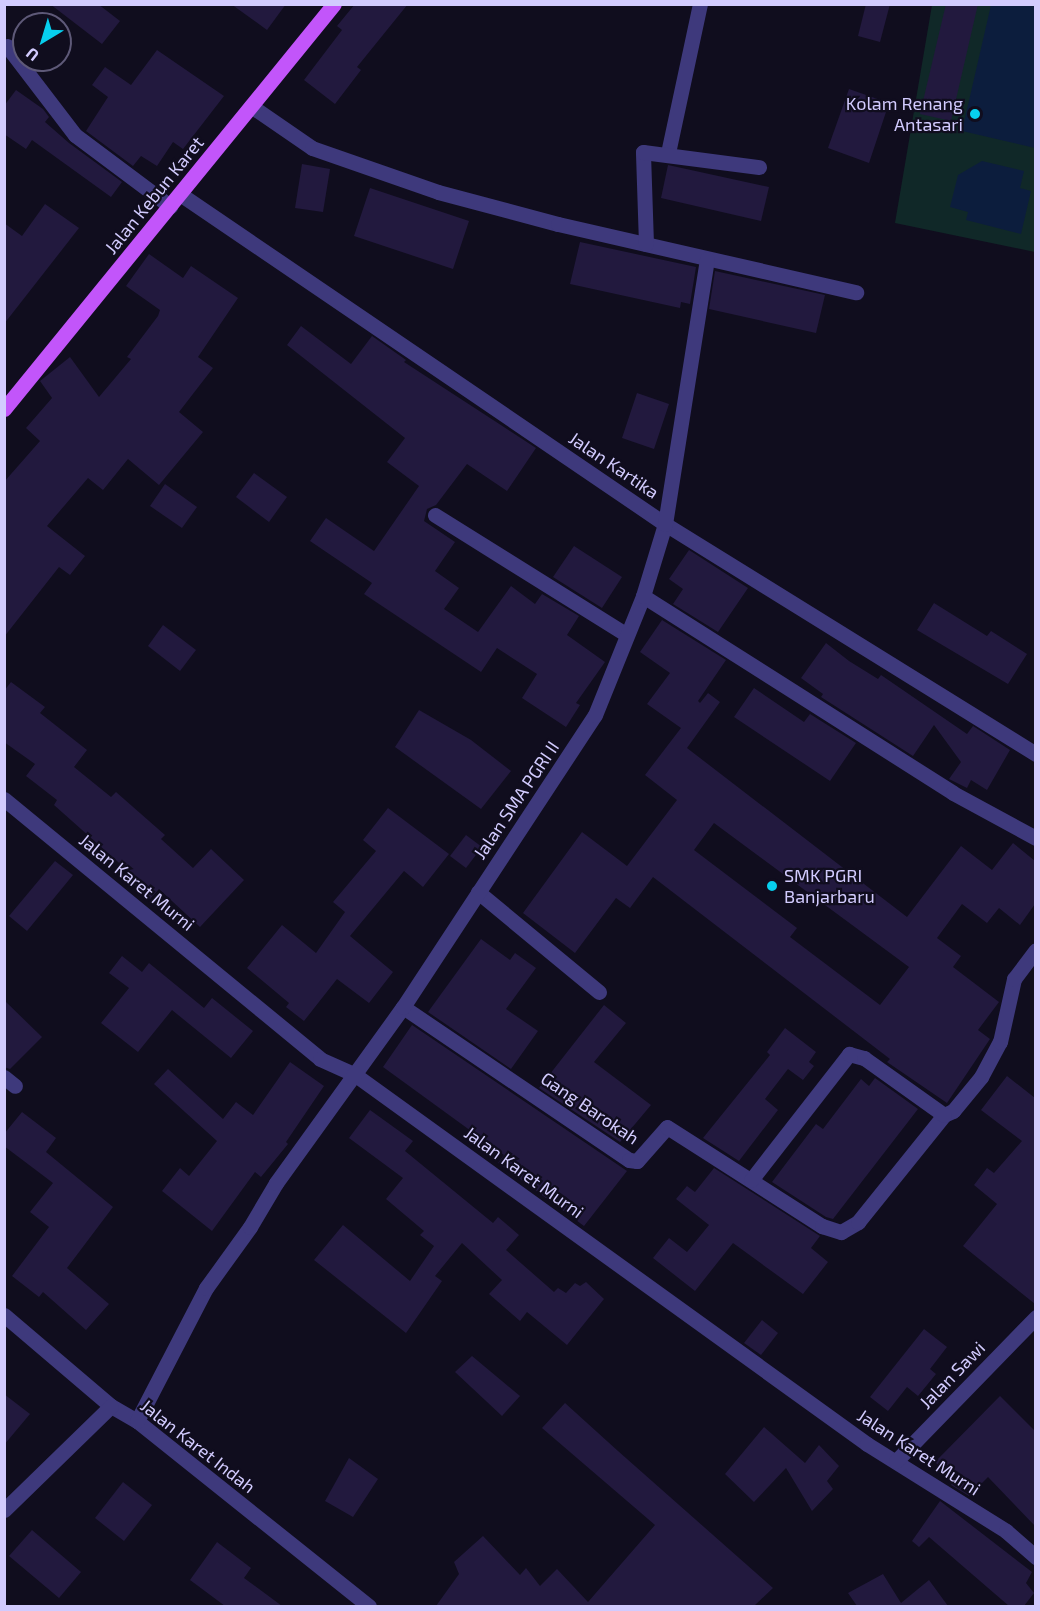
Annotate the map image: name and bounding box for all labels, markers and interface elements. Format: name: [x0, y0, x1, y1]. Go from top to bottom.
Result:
north arrow: [12, 12, 72, 72]
text: U: [22, 44, 42, 66]
place label: Kolam Renang Antasari: [846, 93, 963, 136]
marker: Kolam Renang Antasari: [968, 107, 982, 121]
street label: Jalan Kebun Karet: [100, 132, 208, 258]
street label: Jalan Kartika: [565, 427, 663, 503]
street label: Jalan SMA PGRI II: [468, 737, 564, 863]
street label: Jalan Karet Murni: [75, 829, 199, 935]
place label: SMK PGRI Banjarbaru: [784, 865, 875, 908]
marker: SMK PGRI Banjarbaru: [765, 879, 779, 893]
street label: Gang Barokah: [537, 1067, 643, 1149]
street label: Jalan Karet Murni: [460, 1122, 588, 1222]
street label: Jalan Sawi: [915, 1337, 989, 1413]
street label: Jalan Karet Indah: [136, 1395, 260, 1497]
street label: Jalan Karet Murni: [854, 1404, 984, 1500]

